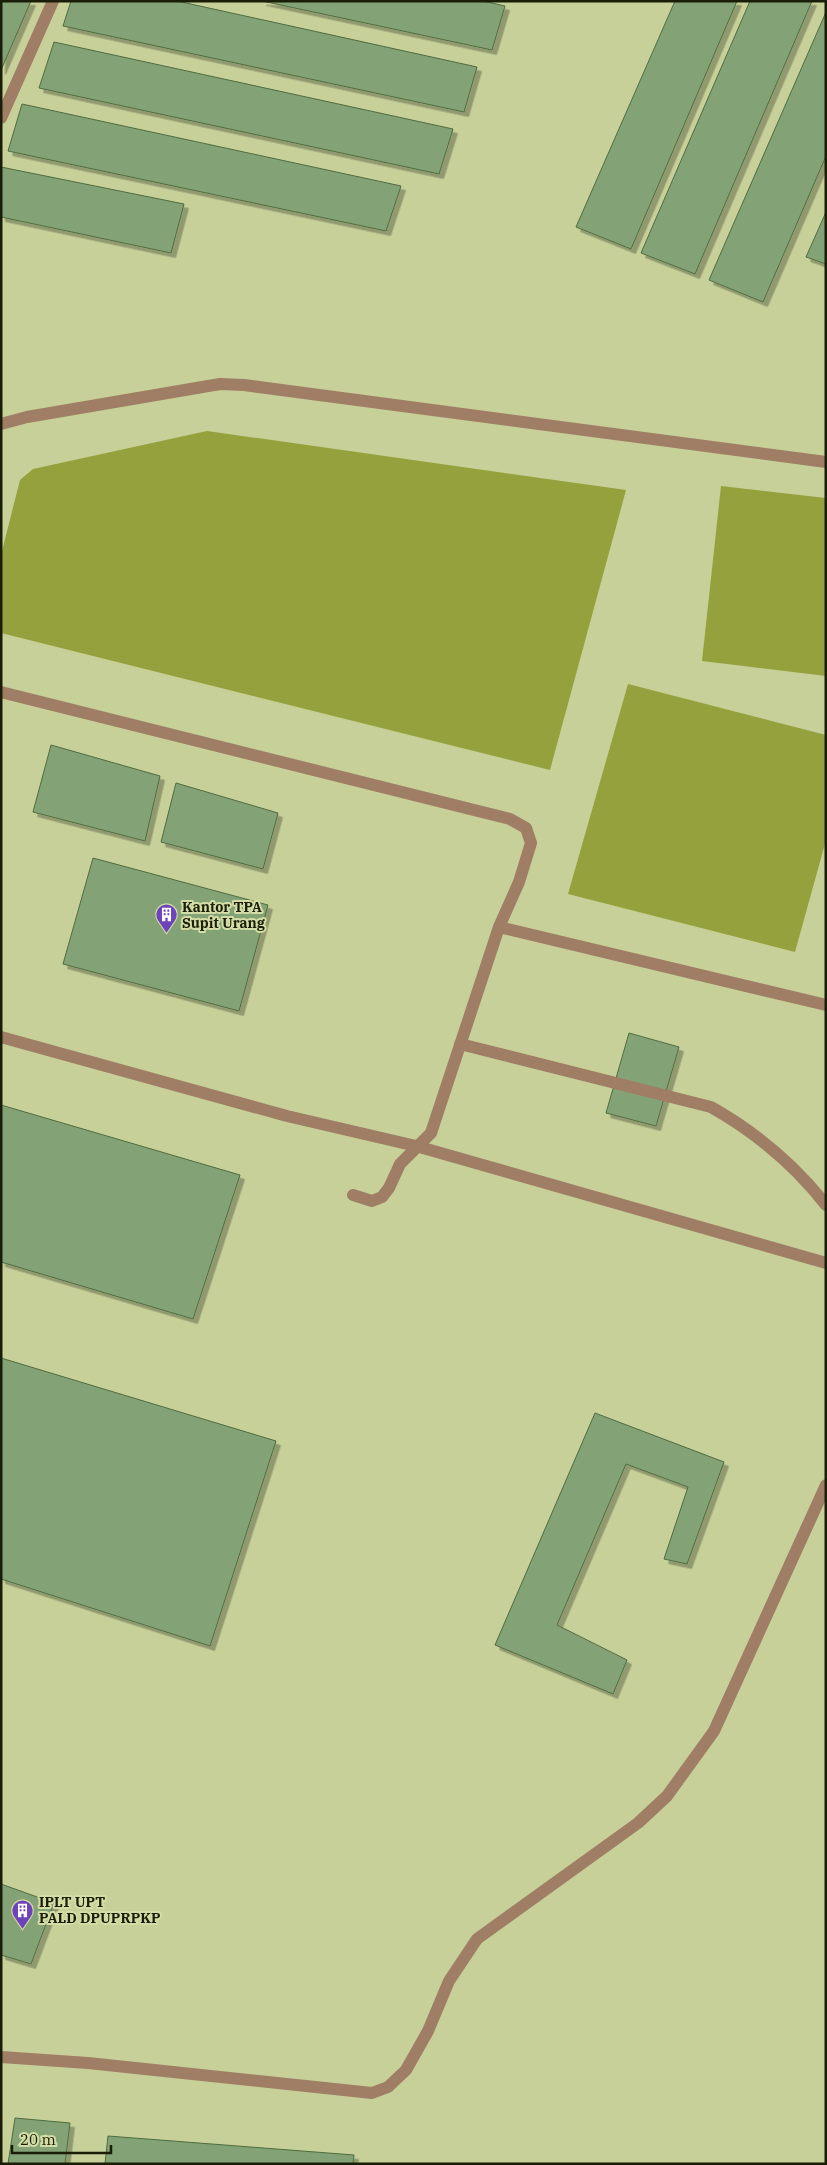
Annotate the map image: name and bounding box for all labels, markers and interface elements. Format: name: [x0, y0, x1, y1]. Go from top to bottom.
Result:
place label: Kantor TPA Supit Urang: [182, 898, 266, 932]
building icon: Kantor TPA Supit Urang: [154, 903, 178, 934]
place label: IPLT UPT PALD DPUPRPKP: [39, 1893, 161, 1927]
building icon: IPLT UPT PALD DPUPRPKP: [11, 1898, 35, 1929]
scale bar: [12, 2122, 111, 2154]
text: 20 m: [20, 2130, 56, 2149]

